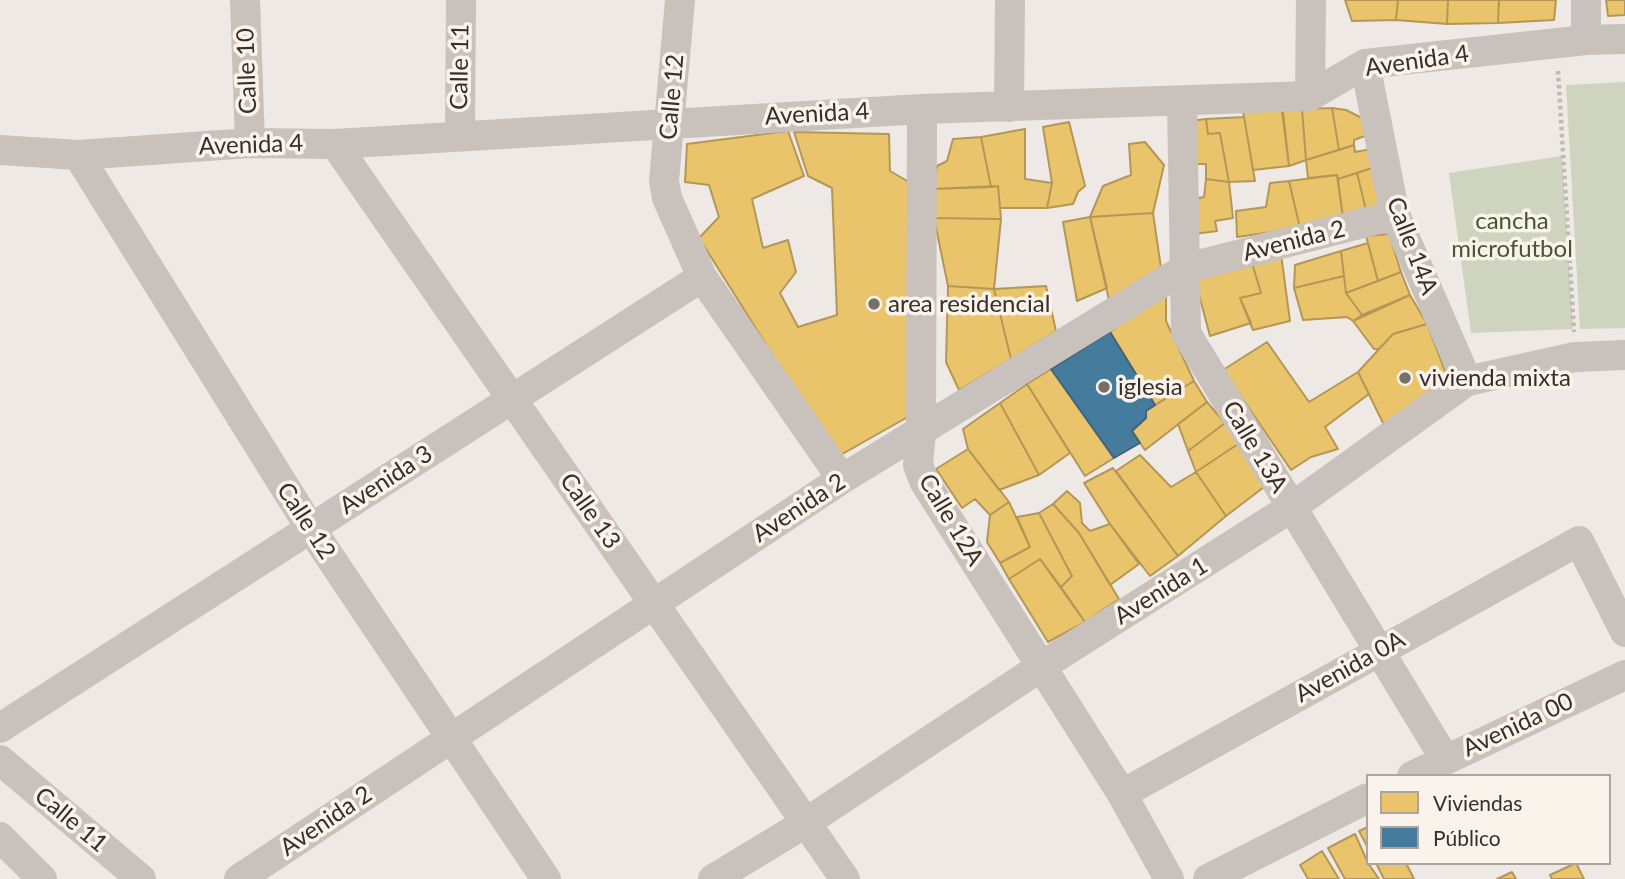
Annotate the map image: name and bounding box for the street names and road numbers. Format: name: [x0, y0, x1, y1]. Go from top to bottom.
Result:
street label: Calle 11: [445, 24, 475, 110]
street label: Calle 10: [231, 28, 263, 114]
street label: Avenida 4: [1363, 39, 1471, 83]
street label: Calle 12: [654, 53, 690, 141]
street label: Avenida 4: [764, 97, 870, 131]
street label: Avenida 4: [198, 129, 304, 161]
street label: Calle 14A: [1380, 193, 1444, 299]
street label: Avenida 2: [1240, 214, 1348, 268]
street label: Calle 13A: [1216, 396, 1294, 498]
street label: Avenida 3: [334, 439, 438, 521]
street label: Avenida 2: [747, 467, 851, 549]
street label: Calle 13: [554, 468, 626, 554]
street label: Calle 12A: [912, 469, 990, 571]
street label: Calle 12: [271, 477, 341, 565]
street label: Avenida 1: [1109, 551, 1213, 631]
street label: Avenida 0A: [1290, 625, 1410, 709]
street label: Avenida 00: [1458, 687, 1578, 763]
street label: Avenida 2: [275, 780, 377, 862]
street label: Calle 11: [29, 781, 113, 859]

